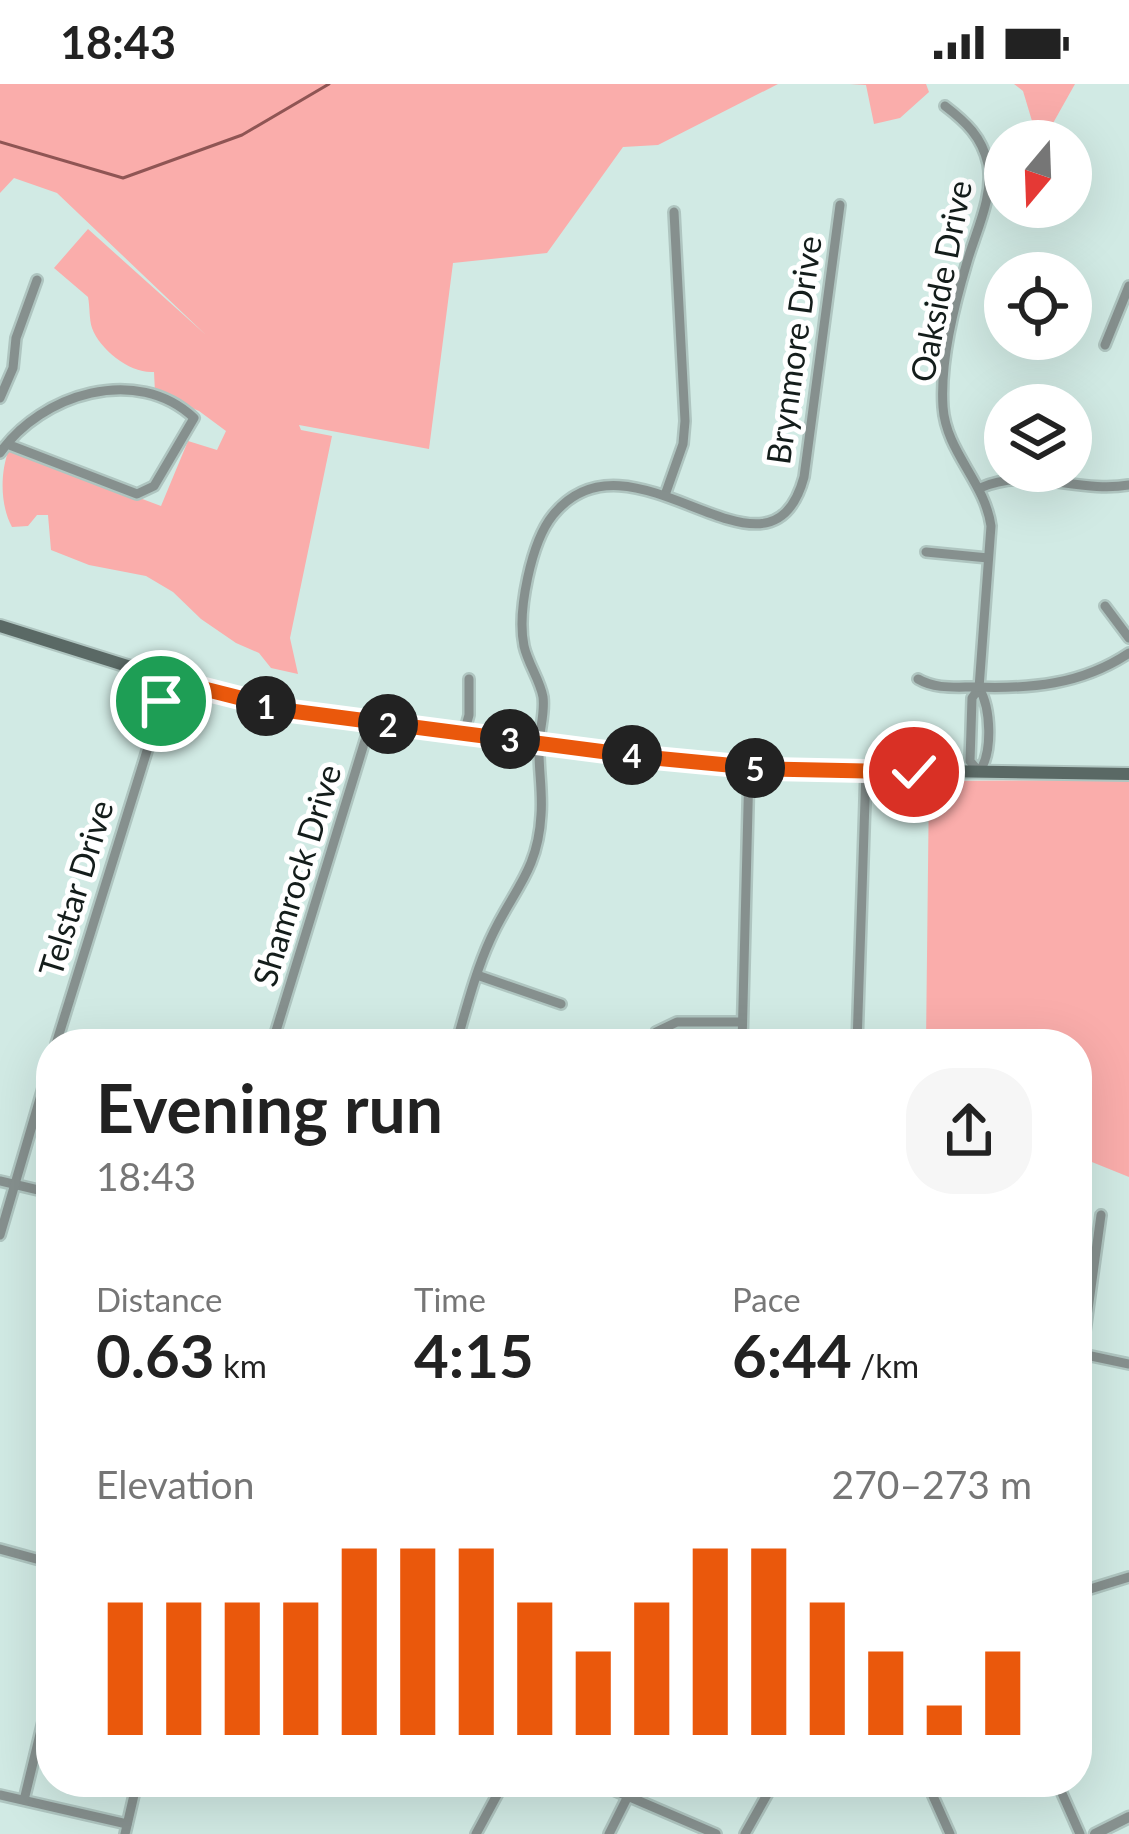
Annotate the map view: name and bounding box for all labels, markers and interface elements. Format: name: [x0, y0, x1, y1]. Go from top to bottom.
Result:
text: 18:43: [60, 15, 176, 69]
north arrow: [984, 120, 1092, 228]
map controls: [984, 120, 1092, 492]
street label: Oakside Drive: [901, 177, 979, 385]
street label: Brynmore Drive: [757, 233, 829, 467]
button: locate: [984, 252, 1092, 360]
button: layers: [984, 384, 1092, 492]
pin: [110, 650, 212, 752]
icon: arrive: [128, 668, 194, 734]
pin: 1: [236, 676, 296, 736]
text: 1: [256, 686, 276, 726]
pin: 2: [358, 694, 418, 754]
text: 2: [378, 704, 398, 744]
pin: 3: [480, 709, 540, 769]
text: 3: [500, 719, 520, 759]
pin: [863, 721, 965, 823]
pin: 4: [602, 725, 662, 785]
text: 4: [622, 735, 642, 775]
pin: 5: [725, 738, 785, 798]
icon: check: [881, 739, 947, 805]
text: 5: [745, 748, 765, 788]
street label: Shamrock Drive: [243, 760, 349, 990]
street label: Telstar Drive: [29, 795, 121, 981]
text: Evening run: [96, 1068, 443, 1147]
button: share: [906, 1068, 1032, 1194]
text: 18:43: [96, 1153, 196, 1199]
text: Distance: [96, 1279, 223, 1319]
text: Time: [414, 1279, 486, 1319]
text: Pace: [732, 1279, 801, 1319]
text: 0.63: [96, 1319, 215, 1391]
text: 4:15: [414, 1319, 534, 1391]
text: 6:44: [732, 1319, 852, 1391]
text: km: [215, 1345, 267, 1385]
text: /km: [852, 1345, 919, 1385]
text: Elevation: [96, 1461, 254, 1507]
text: 270–273 m: [832, 1461, 1032, 1507]

